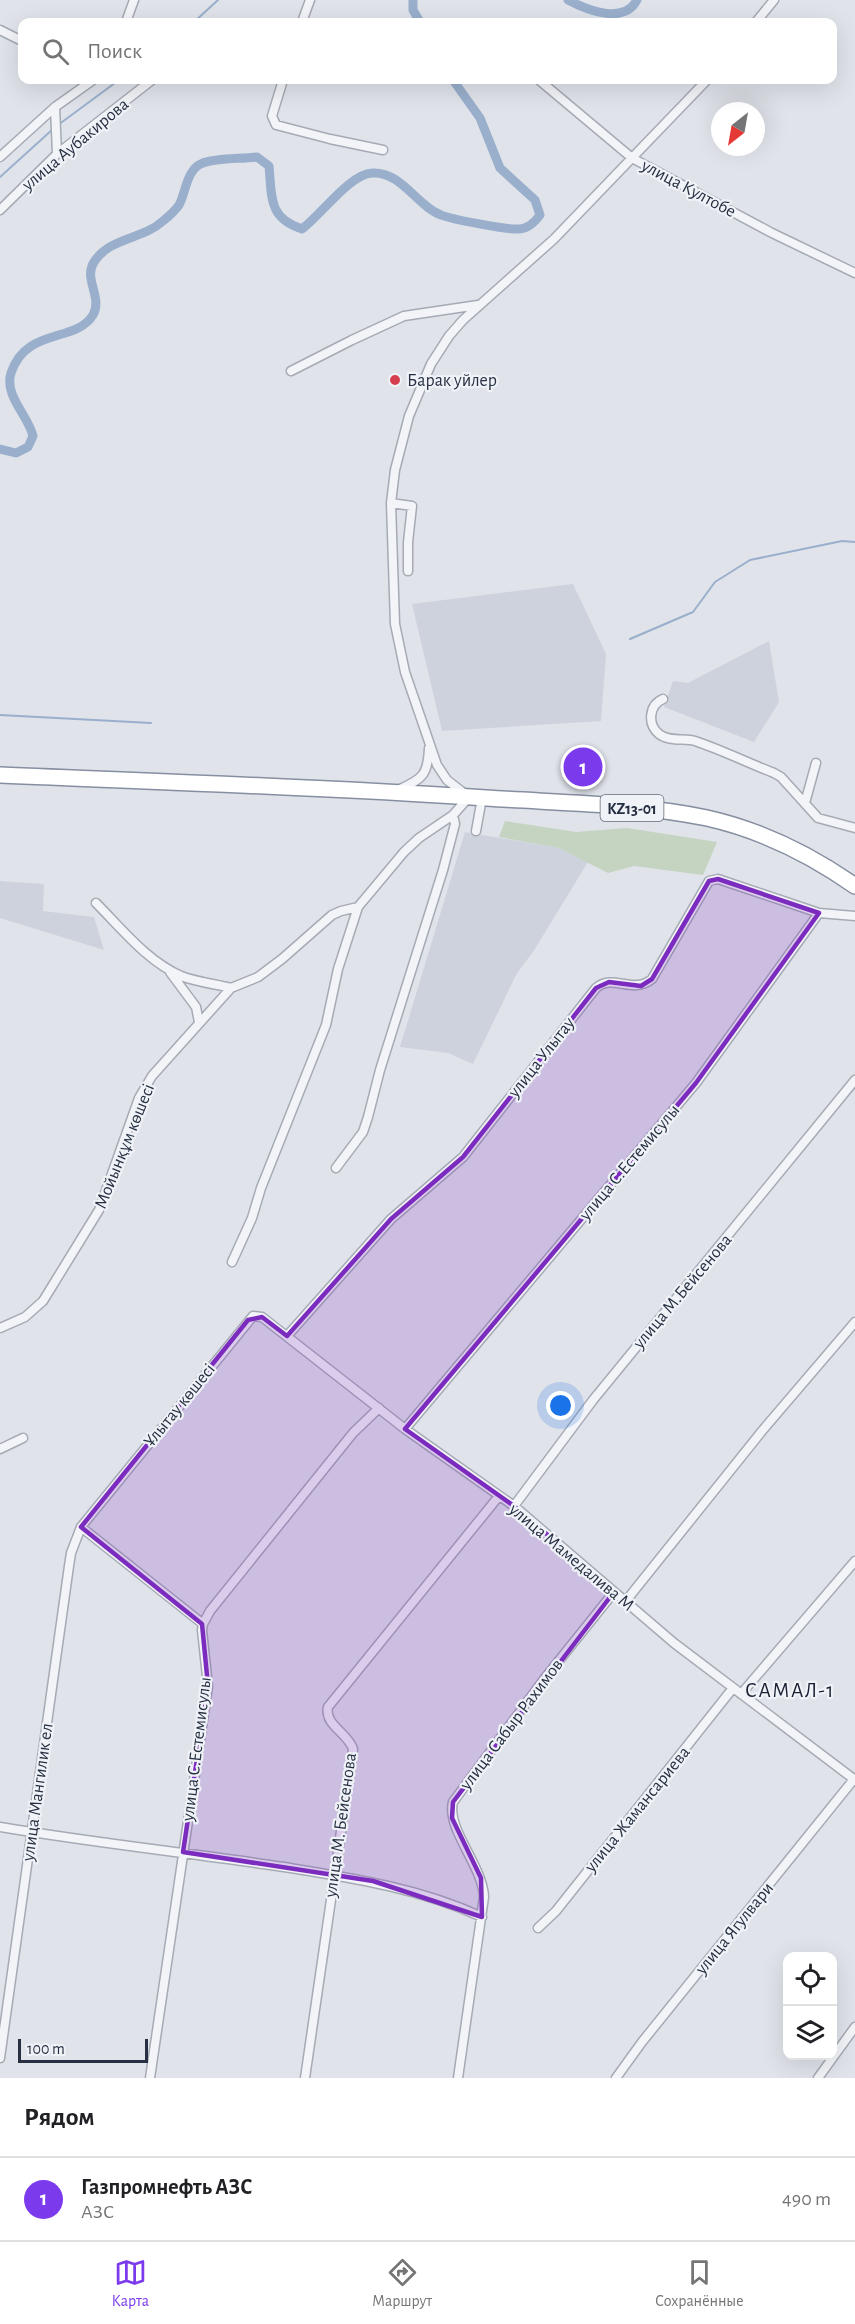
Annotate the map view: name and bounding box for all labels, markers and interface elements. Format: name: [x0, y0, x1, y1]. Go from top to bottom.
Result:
search box: [18, 18, 837, 84]
icon: search: [39, 35, 72, 68]
text: Поиск: [87, 40, 142, 62]
street label: улица Аубакирова: [18, 94, 132, 195]
north arrow: [711, 102, 765, 156]
street label: улица Култобе: [638, 155, 739, 221]
place label: Барак уйлер: [407, 372, 497, 390]
marker: Барак уйлер: [388, 373, 402, 387]
pin: 1: [564, 744, 602, 789]
road number: KZ13-01: [600, 795, 664, 821]
street label: улица Улытау: [504, 1014, 579, 1102]
street label: Мойынқұм көшесі: [92, 1081, 158, 1211]
street label: улица С.Естемисулы: [576, 1101, 683, 1225]
street label: улица М.Бейсенова: [629, 1231, 736, 1353]
street label: Ұлытау көшесі: [141, 1360, 219, 1451]
your location: [546, 1391, 575, 1420]
street label: улица Мамедалива М: [505, 1500, 637, 1615]
street label: улица Сабыр Рахимов: [455, 1655, 567, 1794]
street label: улица С.Естемисулы: [179, 1676, 215, 1823]
district label: САМАЛ-1: [745, 1680, 835, 1701]
street label: улица Мангилик ел: [19, 1722, 57, 1863]
street label: улица Жамансариева: [581, 1743, 694, 1877]
street label: улица М. Бейсенова: [322, 1752, 360, 1900]
street label: улица Ягулвари: [692, 1879, 777, 1979]
map controls: [783, 1952, 837, 2060]
button: locate: [783, 1952, 837, 2006]
button: layers: [783, 2006, 837, 2060]
scale bar: [18, 2036, 148, 2064]
text: 100 m: [27, 2041, 65, 2057]
text: Рядом: [24, 2104, 95, 2130]
text: Газпромнефть АЗС: [81, 2176, 252, 2198]
text: 1: [40, 2189, 47, 2209]
text: 490 m: [782, 2189, 831, 2209]
text: АЗС: [81, 2202, 114, 2222]
tab: Карта: [111, 2256, 149, 2311]
tab: Маршрут: [372, 2256, 432, 2311]
tab: Сохранённые: [655, 2256, 744, 2311]

